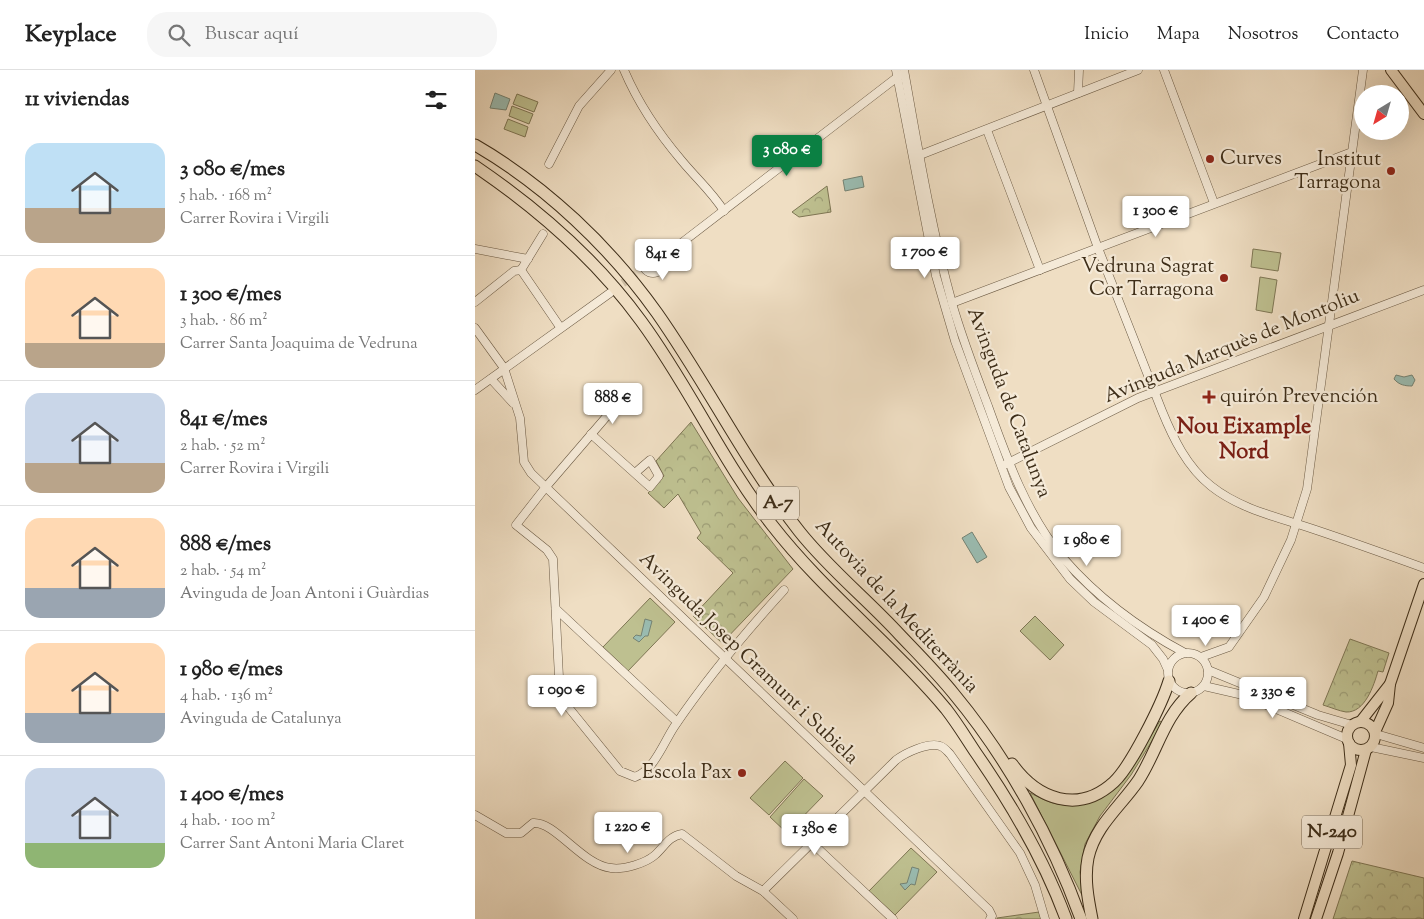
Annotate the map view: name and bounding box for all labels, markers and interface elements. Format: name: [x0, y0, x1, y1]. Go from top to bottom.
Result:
search box: [147, 12, 497, 57]
text: Keyplace: [25, 18, 117, 52]
icon: search: [165, 21, 193, 49]
text: Buscar aquí: [205, 21, 299, 48]
text: Inicio: [1084, 22, 1129, 48]
text: Mapa: [1157, 22, 1200, 48]
text: Nosotros: [1228, 22, 1298, 48]
text: Contacto: [1326, 22, 1399, 48]
text: 11 viviendas: [25, 85, 129, 115]
north arrow: [1354, 85, 1409, 140]
map controls: [1354, 85, 1409, 140]
icon: filters: [422, 86, 450, 114]
pin: 3 080 €: [741, 134, 833, 177]
text: 3 080 €: [763, 139, 811, 162]
place label: Curves: [1220, 145, 1282, 174]
place label: Institut Tarragona: [1294, 146, 1381, 198]
marker: Curves: [1204, 153, 1216, 165]
text: 3 080 €/mes: [180, 155, 285, 185]
icon: home: [65, 163, 125, 223]
marker: Institut Tarragona: [1385, 165, 1397, 177]
text: 5 hab. · 168 m²: [180, 185, 272, 208]
pin: 1 300 €: [1110, 196, 1202, 238]
text: 1 300 €: [1133, 200, 1179, 223]
text: Carrer Rovira i Virgili: [180, 208, 329, 231]
pin: 1 700 €: [879, 236, 971, 279]
pin: 841 €: [628, 238, 698, 281]
text: 1 700 €: [902, 241, 948, 264]
text: 841 €: [646, 243, 680, 266]
place label: Vedruna Sagrat Cor Tarragona: [1081, 253, 1214, 305]
marker: Vedruna Sagrat Cor Tarragona: [1218, 272, 1230, 284]
text: 1 300 €/mes: [180, 280, 282, 310]
street label: Avinguda Marquès de Montoliu: [1100, 282, 1365, 412]
icon: home: [65, 288, 125, 348]
street label: Avinguda de Catalunya: [958, 304, 1058, 502]
text: 3 hab. · 86 m²: [180, 310, 268, 333]
text: Carrer Santa Joaquima de Vedruna: [180, 333, 418, 356]
pin: 888 €: [578, 382, 648, 425]
place label: quirón Prevención: [1220, 383, 1378, 412]
text: 888 €: [594, 387, 632, 410]
marker: quirón Prevención: [1202, 390, 1216, 404]
text: 841 €/mes: [180, 405, 267, 435]
district label: Nou Eixample Nord: [1177, 412, 1311, 469]
icon: home: [65, 413, 125, 473]
text: 2 hab. · 52 m²: [180, 435, 266, 458]
text: Carrer Rovira i Virgili: [180, 458, 329, 481]
road number: A-7: [757, 486, 799, 519]
street label: Autovia de la Mediterrània: [807, 513, 985, 701]
pin: 1 980 €: [1041, 524, 1133, 567]
text: 1 980 €: [1064, 529, 1110, 552]
text: 888 €/mes: [180, 530, 271, 560]
icon: home: [65, 538, 125, 598]
street label: Avinguda Josep Gramunt i Subiela: [632, 546, 864, 772]
text: 2 hab. · 54 m²: [180, 560, 266, 583]
text: Avinguda de Joan Antoni i Guàrdias: [180, 583, 429, 606]
pin: 1 400 €: [1160, 604, 1252, 647]
text: 1 400 €: [1183, 609, 1229, 632]
text: 1 980 €/mes: [180, 655, 283, 685]
icon: home: [65, 663, 125, 723]
pin: 1 090 €: [516, 674, 608, 717]
pin: 2 330 €: [1227, 676, 1319, 719]
text: 1 090 €: [539, 679, 585, 702]
text: 2 330 €: [1250, 681, 1296, 704]
text: 4 hab. · 136 m²: [180, 685, 273, 708]
text: Avinguda de Catalunya: [180, 708, 342, 731]
place label: Escola Pax: [642, 759, 732, 788]
marker: Escola Pax: [736, 767, 748, 779]
text: 1 400 €/mes: [180, 780, 284, 810]
icon: home: [65, 788, 125, 848]
text: 4 hab. · 100 m²: [180, 810, 276, 833]
pin: 1 220 €: [582, 812, 674, 854]
pin: 1 380 €: [769, 814, 861, 856]
text: 1 220 €: [605, 816, 651, 839]
road number: N-240: [1302, 816, 1362, 849]
text: 1 380 €: [792, 818, 838, 841]
text: Carrer Sant Antoni Maria Claret: [180, 833, 404, 856]

